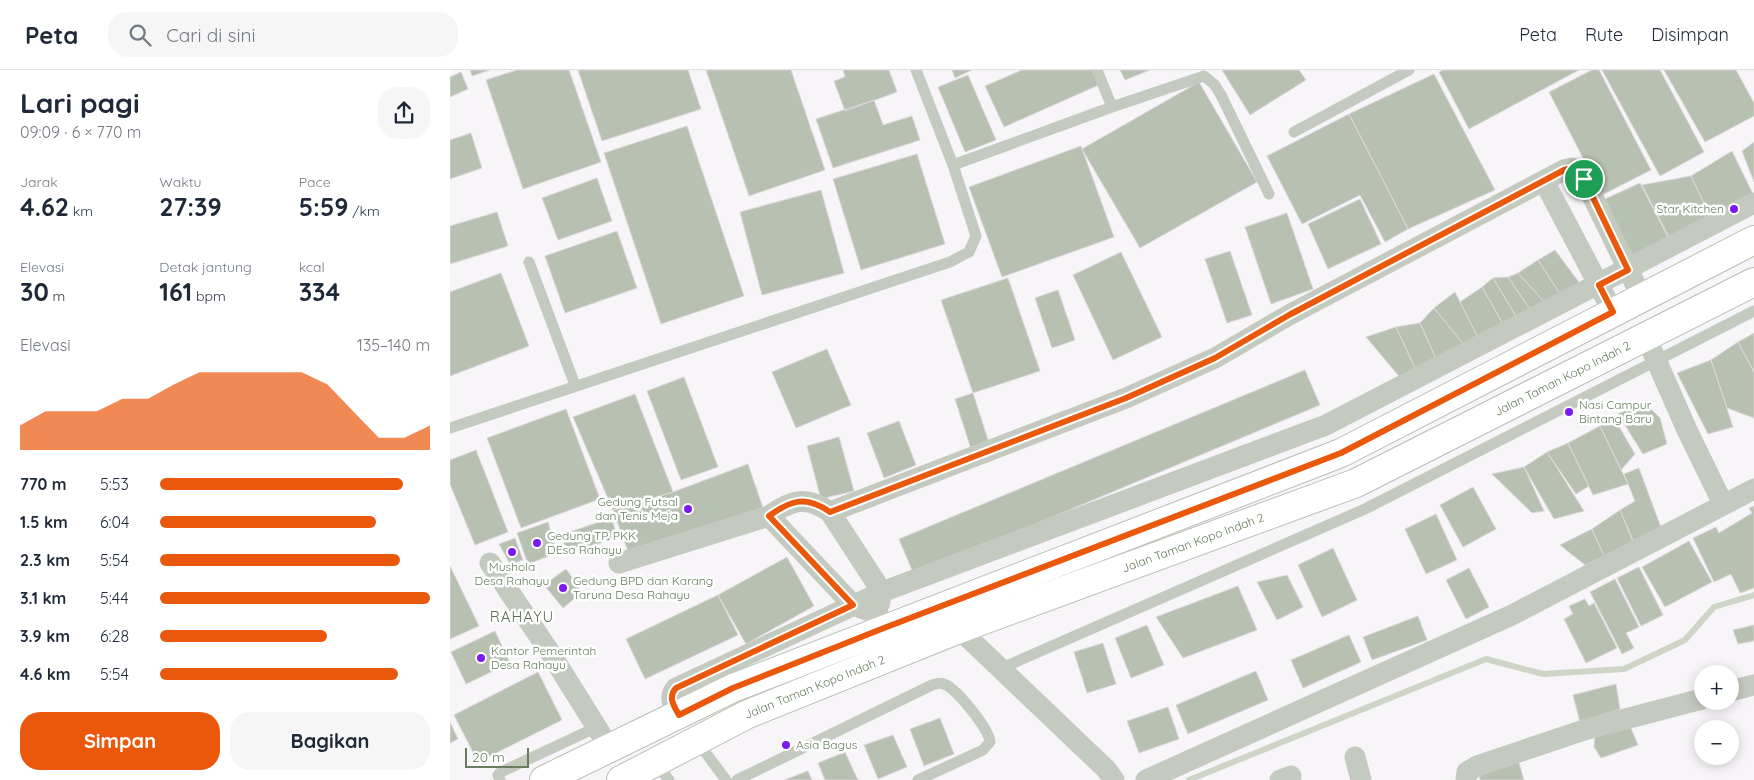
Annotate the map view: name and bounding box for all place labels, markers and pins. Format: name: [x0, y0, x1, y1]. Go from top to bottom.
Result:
pin: [1563, 158, 1605, 200]
place label: Star Kitchen: [1657, 201, 1724, 216]
marker: Star Kitchen: [1728, 203, 1740, 215]
place label: Nasi Campur Bintang Baru: [1579, 397, 1652, 426]
marker: Nasi Campur Bintang Baru: [1563, 406, 1575, 418]
place label: Gedung Futsal dan Tenis Meja: [595, 494, 678, 523]
marker: Gedung Futsal dan Tenis Meja: [682, 503, 694, 515]
place label: Gedung TP. PKK DEsa Rahayu: [547, 528, 636, 557]
marker: Gedung TP. PKK DEsa Rahayu: [531, 537, 543, 549]
marker: Mushola Desa Rahayu: [506, 546, 518, 558]
place label: Mushola Desa Rahayu: [475, 559, 549, 588]
place label: Gedung BPD dan Karang Taruna Desa Rahayu: [573, 573, 713, 602]
marker: Gedung BPD dan Karang Taruna Desa Rahayu: [557, 582, 569, 594]
place label: Kantor Pemerintah Desa Rahayu: [491, 643, 596, 672]
marker: Kantor Pemerintah Desa Rahayu: [475, 652, 487, 664]
place label: Asia Bagus: [796, 737, 858, 752]
marker: Asia Bagus: [780, 739, 792, 751]

